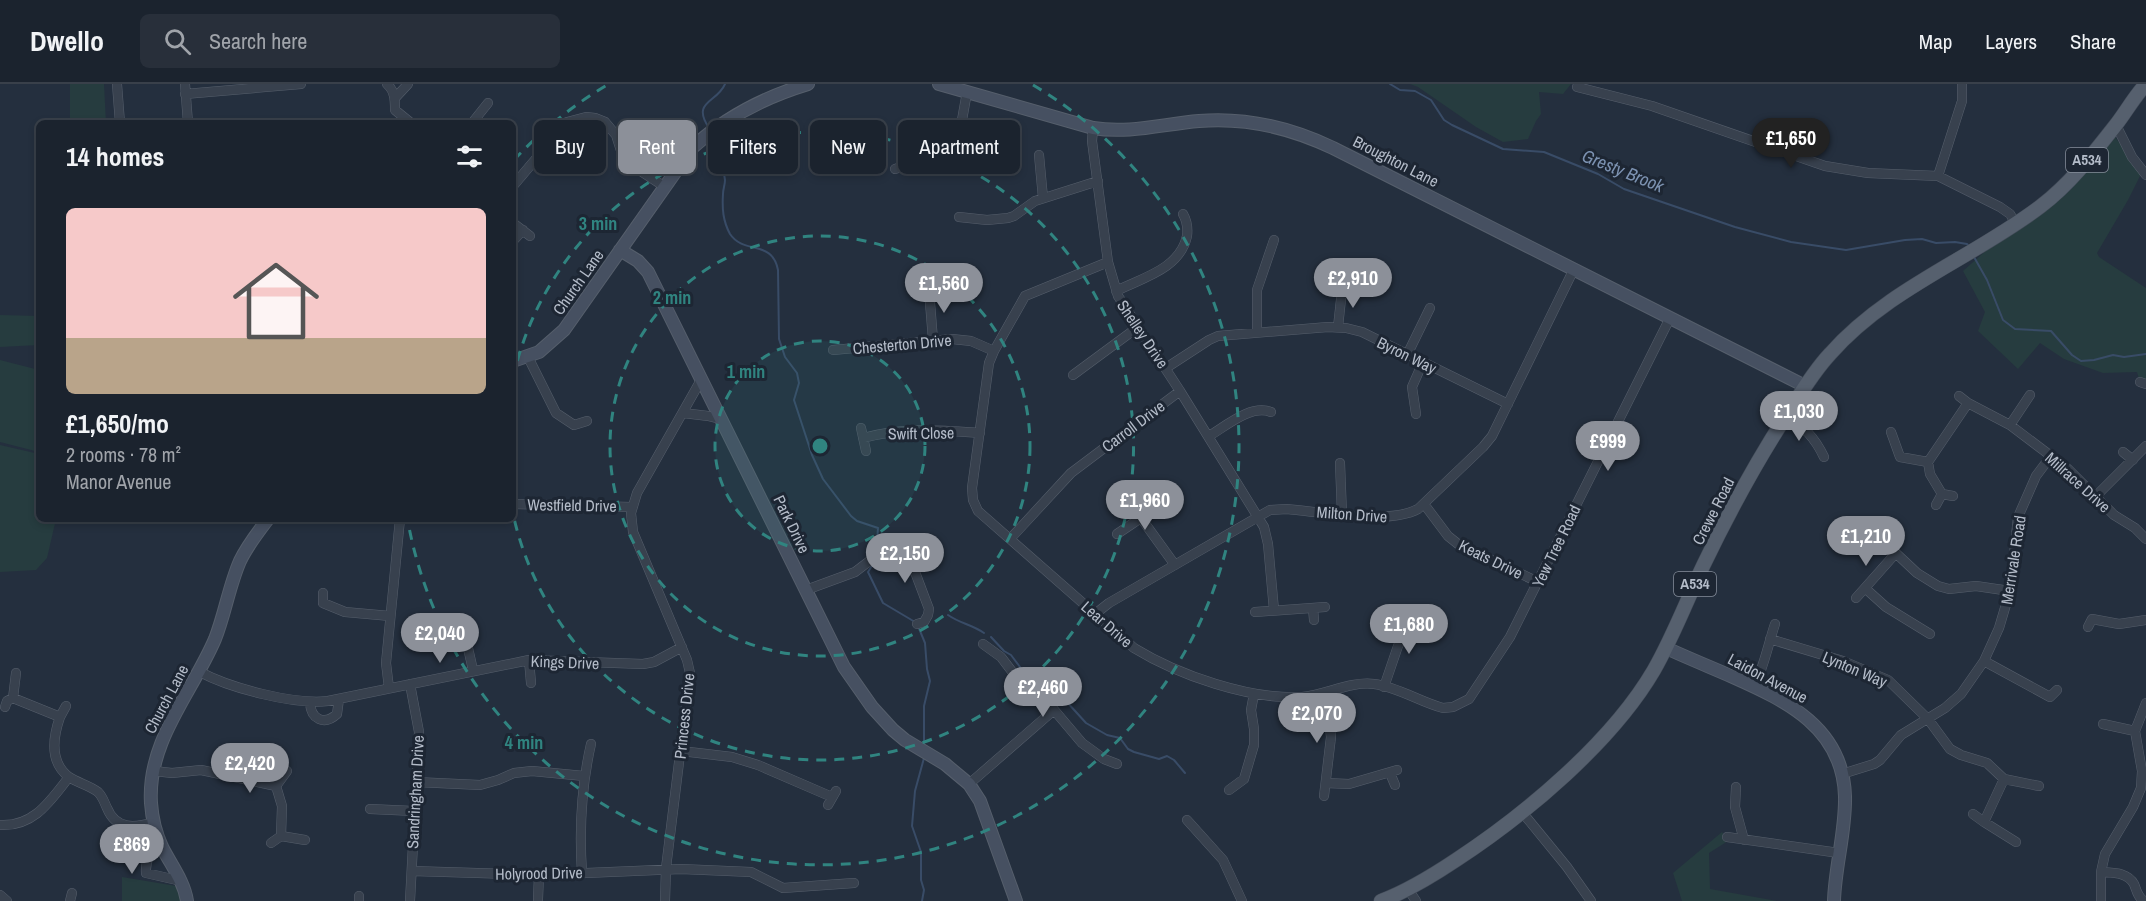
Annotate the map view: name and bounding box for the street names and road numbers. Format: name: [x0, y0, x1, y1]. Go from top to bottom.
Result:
street label: Broughton Lane: [1349, 130, 1443, 192]
road number: A534: [2066, 148, 2108, 172]
street label: Church Lane: [547, 245, 609, 319]
street label: Shelley Drive: [1112, 296, 1174, 372]
street label: Chesterton Drive: [852, 329, 952, 359]
street label: Byron Way: [1374, 331, 1441, 379]
street label: Carroll Drive: [1097, 395, 1169, 457]
street label: Swift Close: [888, 421, 954, 445]
street label: Millrace Drive: [2041, 447, 2115, 517]
street label: Crewe Road: [1687, 474, 1739, 548]
street label: Park Drive: [769, 491, 815, 557]
street label: Westfield Drive: [527, 493, 617, 517]
street label: Milton Drive: [1316, 501, 1388, 527]
street label: Yew Tree Road: [1527, 501, 1585, 591]
street label: Merrivale Road: [1995, 514, 2031, 606]
street label: Keats Drive: [1455, 534, 1527, 584]
road number: A534: [1674, 572, 1716, 596]
street label: Lear Drive: [1077, 596, 1137, 652]
street label: Lynton Way: [1819, 646, 1891, 693]
street label: Laidon Avenue: [1724, 648, 1812, 708]
street label: Kings Drive: [530, 650, 600, 674]
street label: Church Lane: [139, 661, 193, 737]
street label: Princess Drive: [669, 672, 699, 760]
street label: Sandringham Drive: [401, 735, 429, 849]
street label: Holyrood Drive: [495, 861, 583, 885]

